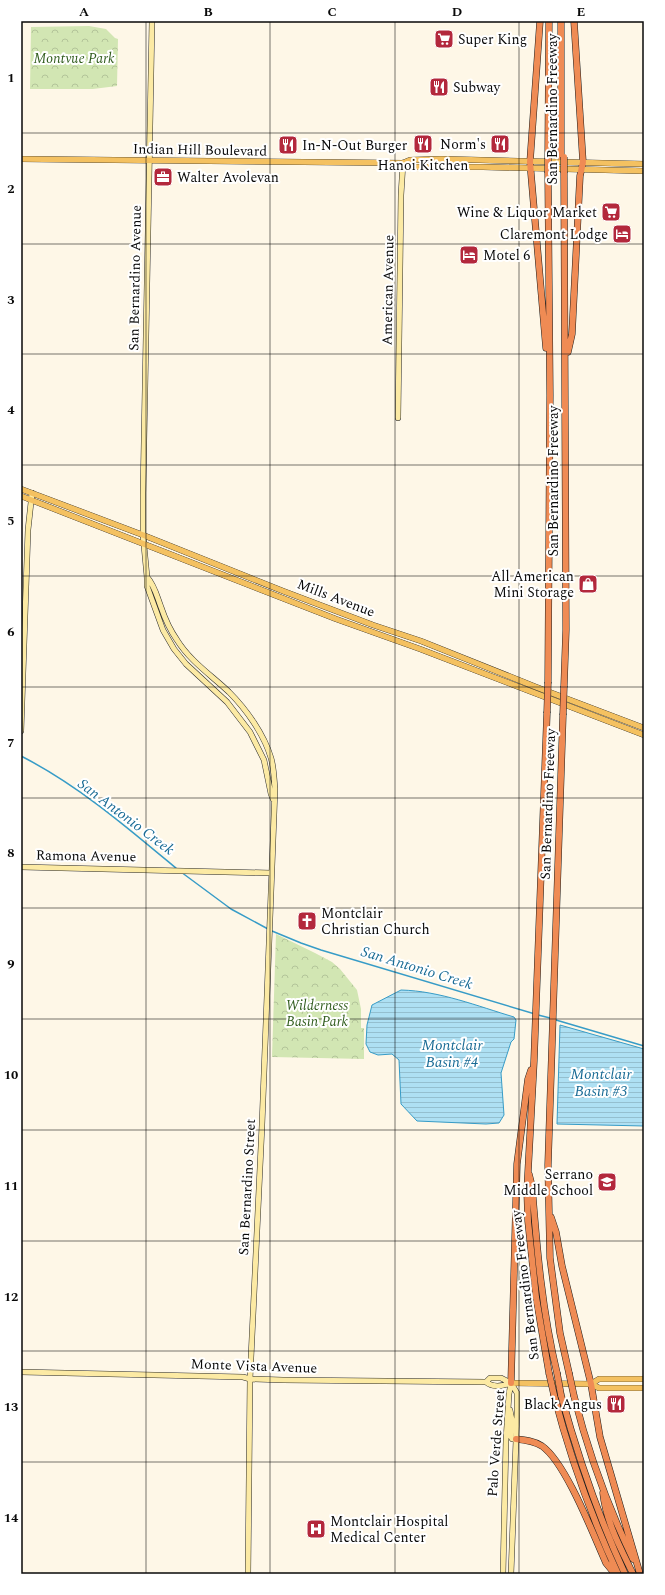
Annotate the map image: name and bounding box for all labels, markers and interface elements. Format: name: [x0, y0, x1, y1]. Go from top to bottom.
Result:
text: A: [79, 2, 89, 22]
text: B: [203, 2, 213, 22]
text: C: [327, 2, 337, 22]
text: D: [452, 2, 462, 22]
text: E: [577, 2, 586, 22]
supermarket icon: Super King: [433, 28, 455, 50]
place label: Super King: [458, 29, 527, 50]
street label: San Bernardino Freeway: [542, 32, 563, 185]
park label: Montvue Park: [33, 48, 115, 69]
text: 1: [7, 68, 15, 88]
restaurant icon: Subway: [428, 76, 450, 98]
place label: Subway: [453, 77, 501, 98]
restaurant icon: Hanoi Kitchen: [412, 133, 434, 155]
restaurant icon: Norm's: [489, 133, 511, 155]
restaurant icon: In-N-Out Burger: [277, 134, 299, 156]
place label: Norm's: [440, 134, 486, 155]
place label: In-N-Out Burger: [302, 135, 408, 156]
street label: Indian Hill Boulevard: [133, 138, 268, 162]
place label: Hanoi Kitchen: [378, 155, 468, 176]
office icon: Walter Avolevan: [152, 166, 174, 188]
place label: Walter Avolevan: [177, 167, 279, 188]
text: 2: [7, 179, 15, 199]
supermarket icon: Wine & Liquor Market: [600, 201, 622, 223]
place label: Wine & Liquor Market: [457, 202, 597, 223]
street label: San Bernardino Avenue: [123, 205, 147, 351]
hotel icon: Claremont Lodge: [611, 223, 633, 245]
place label: Claremont Lodge: [500, 224, 608, 245]
street label: American Avenue: [377, 234, 399, 346]
hotel icon: Motel 6: [458, 244, 480, 266]
place label: Motel 6: [483, 245, 530, 266]
text: 3: [7, 290, 15, 310]
text: 4: [7, 400, 15, 420]
street label: San Bernardino Freeway: [543, 404, 564, 557]
text: 5: [7, 511, 15, 531]
place label: All American Mini Storage: [491, 566, 574, 603]
shop icon: All American Mini Storage: [577, 573, 599, 595]
street label: Mills Avenue: [294, 574, 378, 623]
text: 6: [7, 622, 15, 642]
street label: San Bernardino Freeway: [535, 727, 561, 880]
text: 7: [7, 733, 15, 753]
water label: San Antonio Creek: [73, 773, 179, 861]
text: 8: [7, 843, 15, 863]
street label: Ramona Avenue: [36, 845, 137, 867]
place label: Montclair Christian Church: [321, 903, 430, 940]
church icon: Montclair Christian Church: [296, 910, 318, 932]
water label: San Antonio Creek: [358, 940, 476, 996]
text: 9: [7, 954, 15, 974]
park label: Wilderness Basin Park: [286, 995, 349, 1032]
water label: Montclair Basin #4: [421, 1034, 483, 1074]
water label: Montclair Basin #3: [570, 1063, 632, 1103]
text: 10: [4, 1065, 18, 1085]
street label: San Bernardino Street: [233, 1118, 261, 1256]
place label: Serrano Middle School: [503, 1164, 593, 1201]
school or university icon: Serrano Middle School: [596, 1171, 618, 1193]
text: 11: [4, 1176, 18, 1196]
street label: San Bernardino Freeway: [505, 1207, 545, 1361]
text: 12: [4, 1287, 18, 1307]
street label: Monte Vista Avenue: [190, 1353, 318, 1379]
street label: Palo Verde Street: [482, 1389, 510, 1497]
restaurant icon: Black Angus: [605, 1393, 627, 1415]
place label: Black Angus: [524, 1394, 602, 1415]
text: 13: [4, 1397, 18, 1417]
text: 14: [4, 1508, 19, 1528]
place label: Montclair Hospital Medical Center: [330, 1511, 448, 1548]
hospital icon: Montclair Hospital Medical Center: [305, 1518, 327, 1540]

